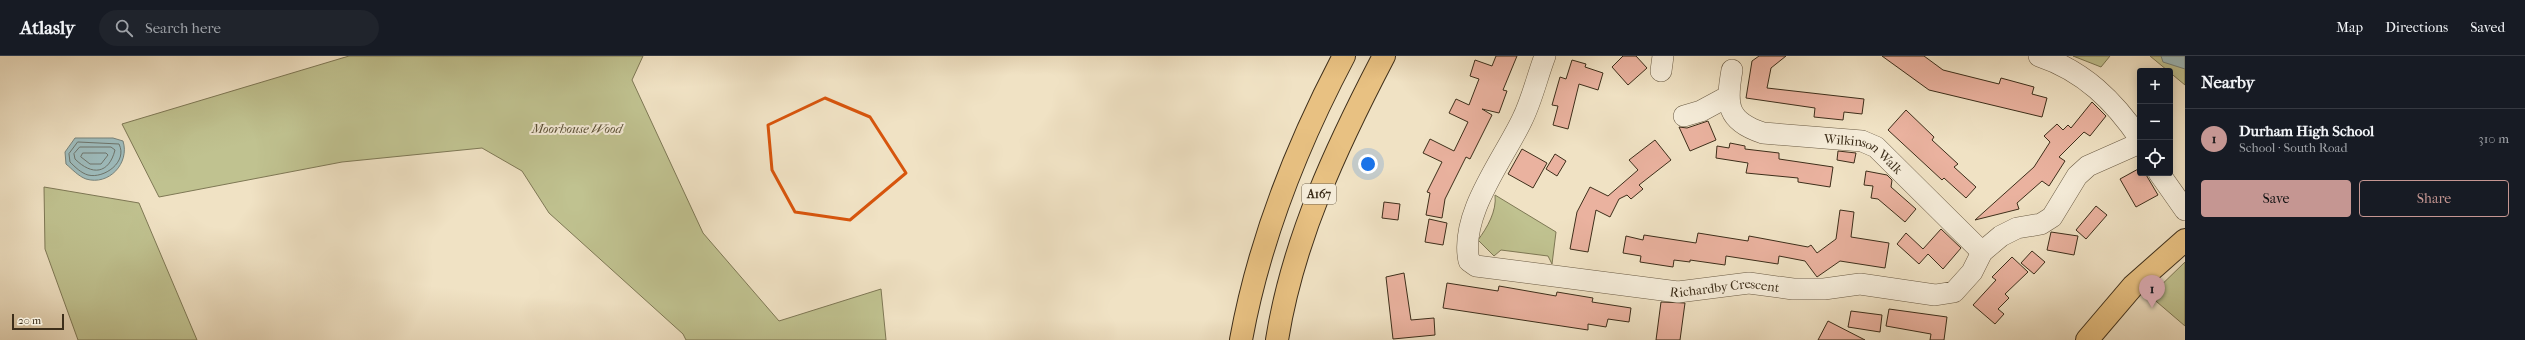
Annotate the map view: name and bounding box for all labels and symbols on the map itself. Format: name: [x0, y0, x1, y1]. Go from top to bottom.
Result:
park label: Moorhouse Wood: [531, 121, 625, 136]
street label: Wilkinson Walk: [1822, 130, 1906, 177]
your location: [1358, 154, 1378, 174]
road number: A167: [1302, 184, 1336, 204]
street label: Richardby Crescent: [1669, 275, 1781, 300]
pin: 1: [2139, 275, 2165, 308]
scale bar: [12, 312, 64, 331]

